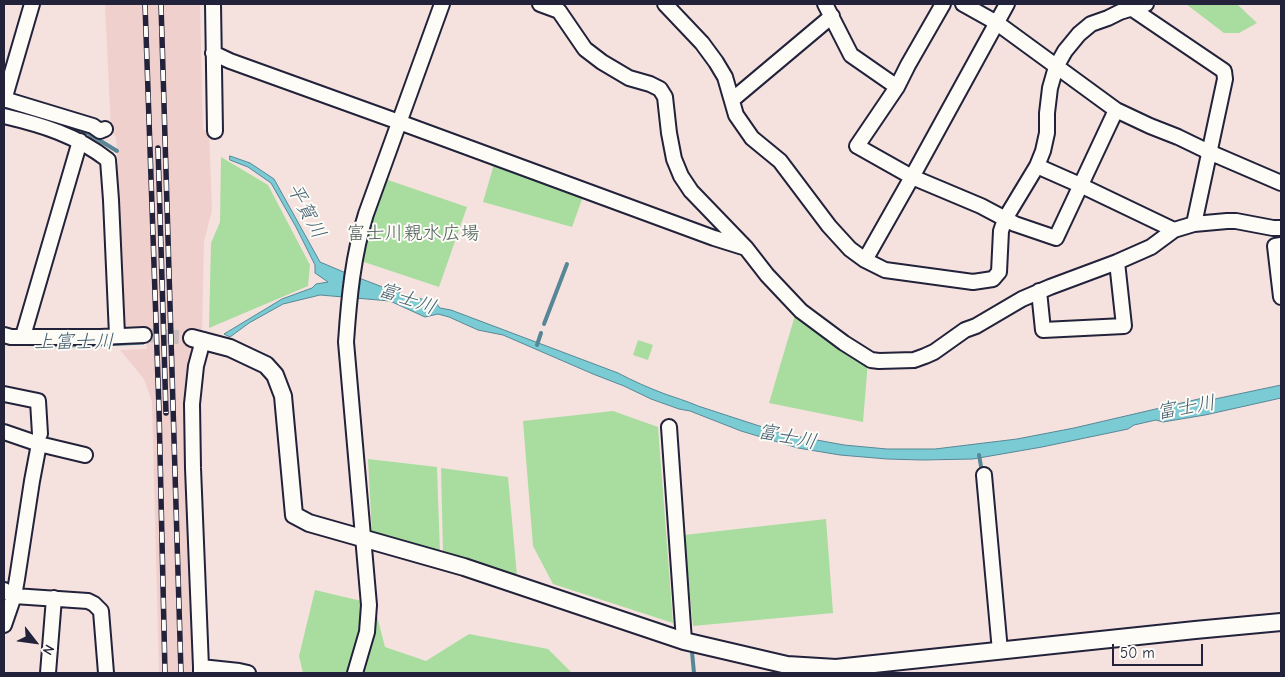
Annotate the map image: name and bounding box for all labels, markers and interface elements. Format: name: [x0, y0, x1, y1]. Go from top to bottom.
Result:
water label: 平賀川: [281, 179, 331, 243]
park label: 富士川親水広場: [347, 223, 479, 245]
water label: 富士川: [375, 278, 439, 320]
water label: 上富士川: [34, 330, 114, 354]
water label: 富士川: [1154, 391, 1218, 425]
water label: 富士川: [755, 419, 819, 455]
north arrow: [10, 617, 60, 667]
scale bar: [1115, 634, 1206, 666]
text: N: [39, 642, 58, 658]
text: 50 m: [1120, 644, 1155, 662]

